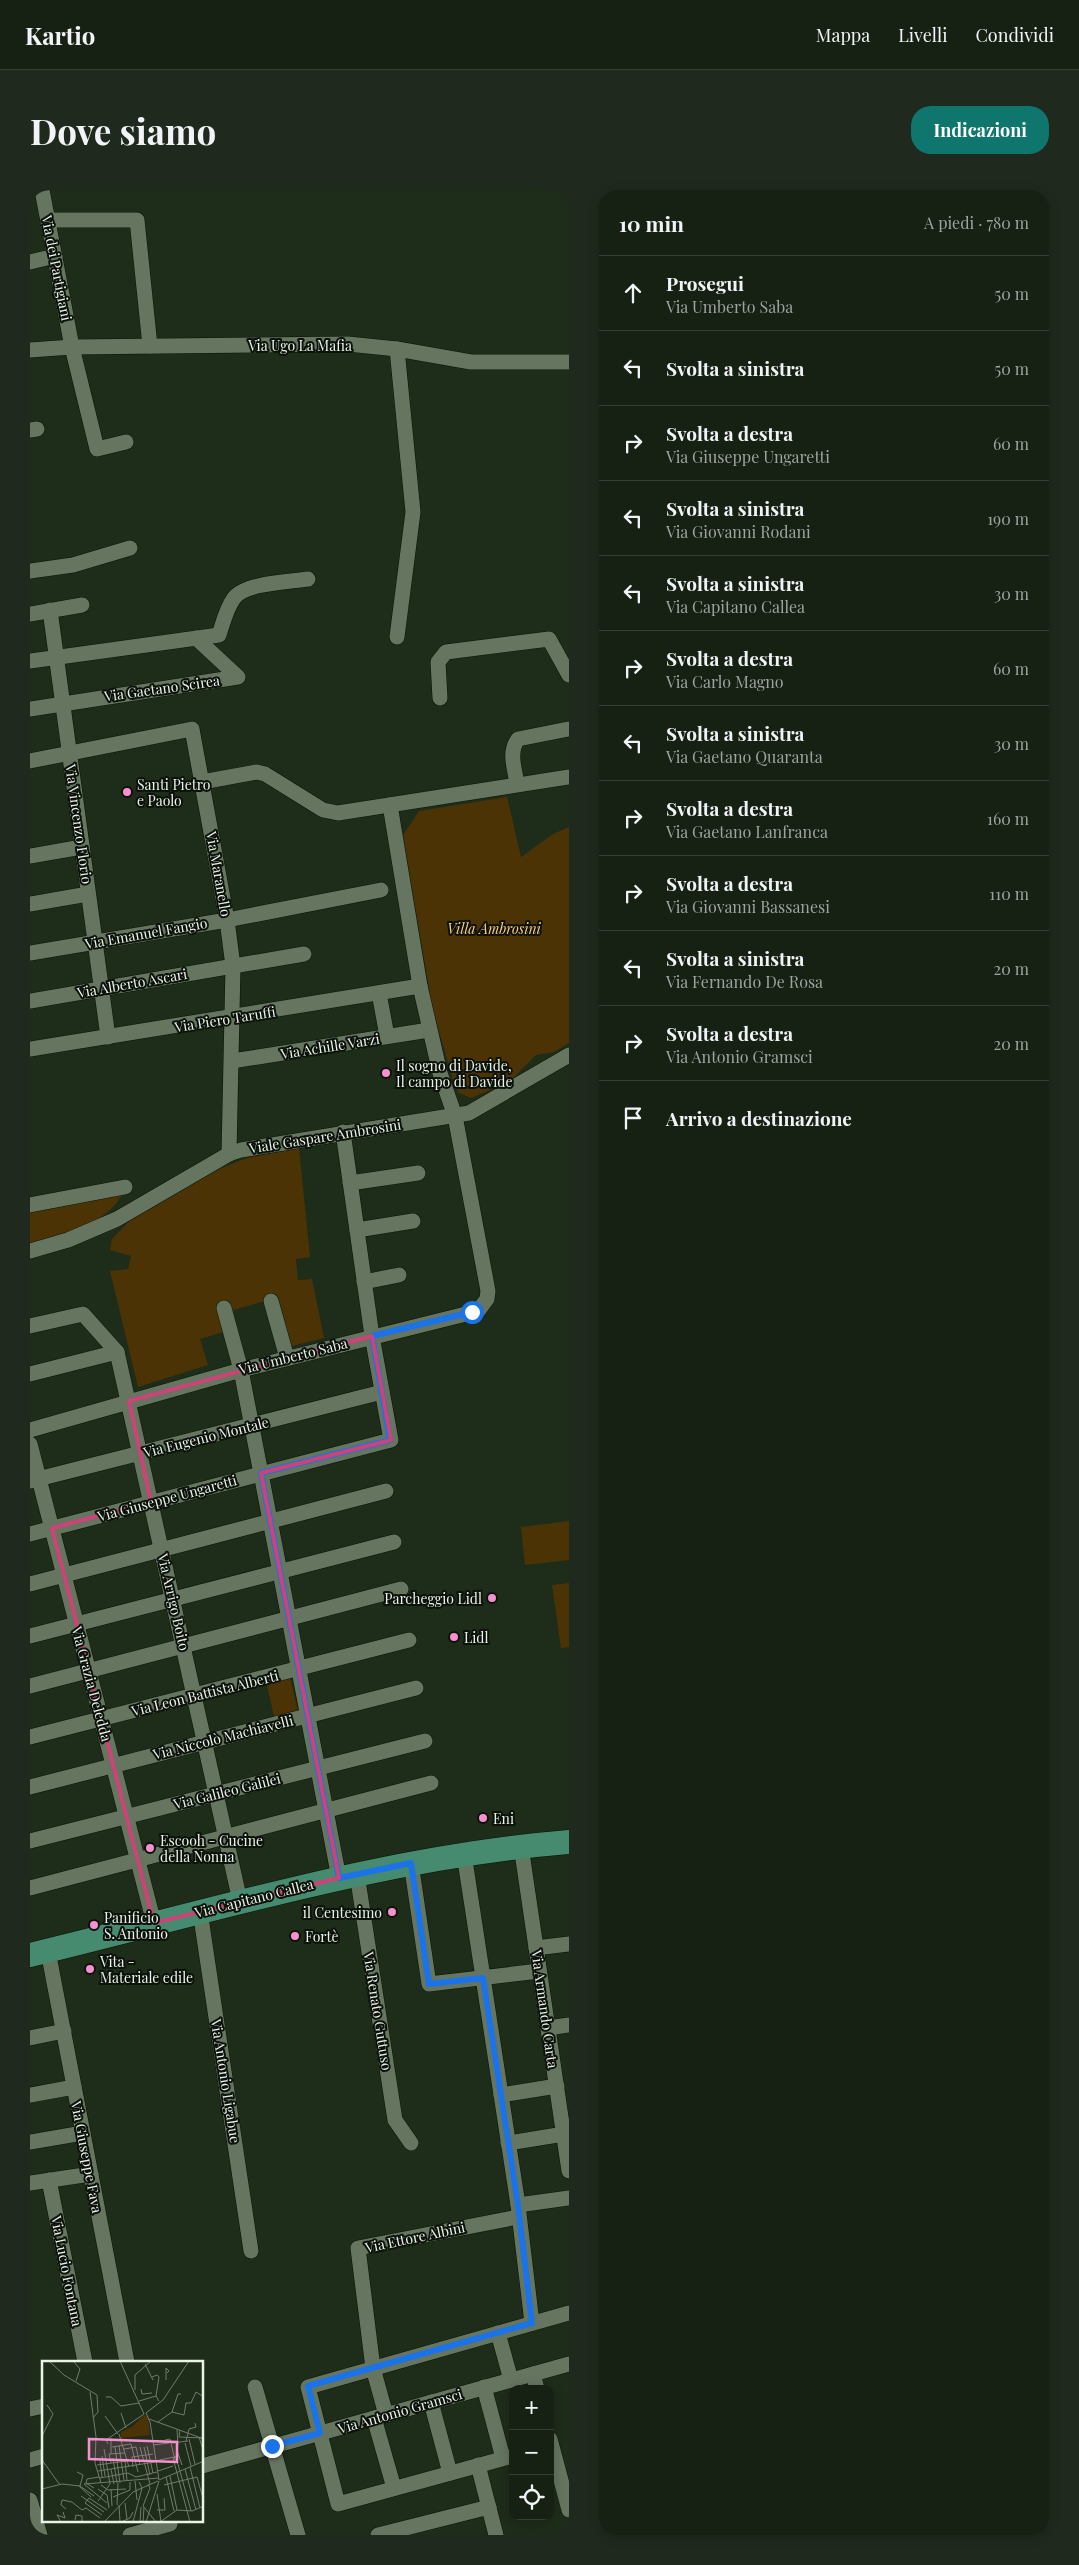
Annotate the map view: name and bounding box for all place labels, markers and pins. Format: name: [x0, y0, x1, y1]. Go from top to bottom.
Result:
place label: Santi Pietro e Paolo: [137, 775, 211, 810]
marker: Santi Pietro e Paolo: [121, 786, 133, 798]
place label: Il sogno di Davide, Il campo di Davide: [396, 1056, 513, 1091]
marker: Il sogno di Davide, Il campo di Davide: [380, 1067, 392, 1079]
place label: Parcheggio Lidl: [384, 1589, 482, 1608]
marker: Parcheggio Lidl: [486, 1592, 498, 1604]
place label: Lidl: [464, 1628, 488, 1647]
marker: Lidl: [448, 1631, 460, 1643]
place label: Eni: [493, 1809, 514, 1828]
marker: Eni: [477, 1812, 489, 1824]
place label: Escooh - Cucine della Nonna: [160, 1831, 263, 1866]
marker: Escooh - Cucine della Nonna: [144, 1842, 156, 1854]
place label: il Centesimo: [303, 1903, 382, 1922]
marker: il Centesimo: [386, 1906, 398, 1918]
place label: Panificio S. Antonio: [104, 1908, 168, 1943]
marker: Panificio S. Antonio: [88, 1919, 100, 1931]
place label: Fortè: [305, 1927, 339, 1946]
marker: Fortè: [289, 1930, 301, 1942]
place label: Vita - Materiale edile: [99, 1952, 193, 1987]
marker: Vita - Materiale edile: [84, 1963, 96, 1975]

